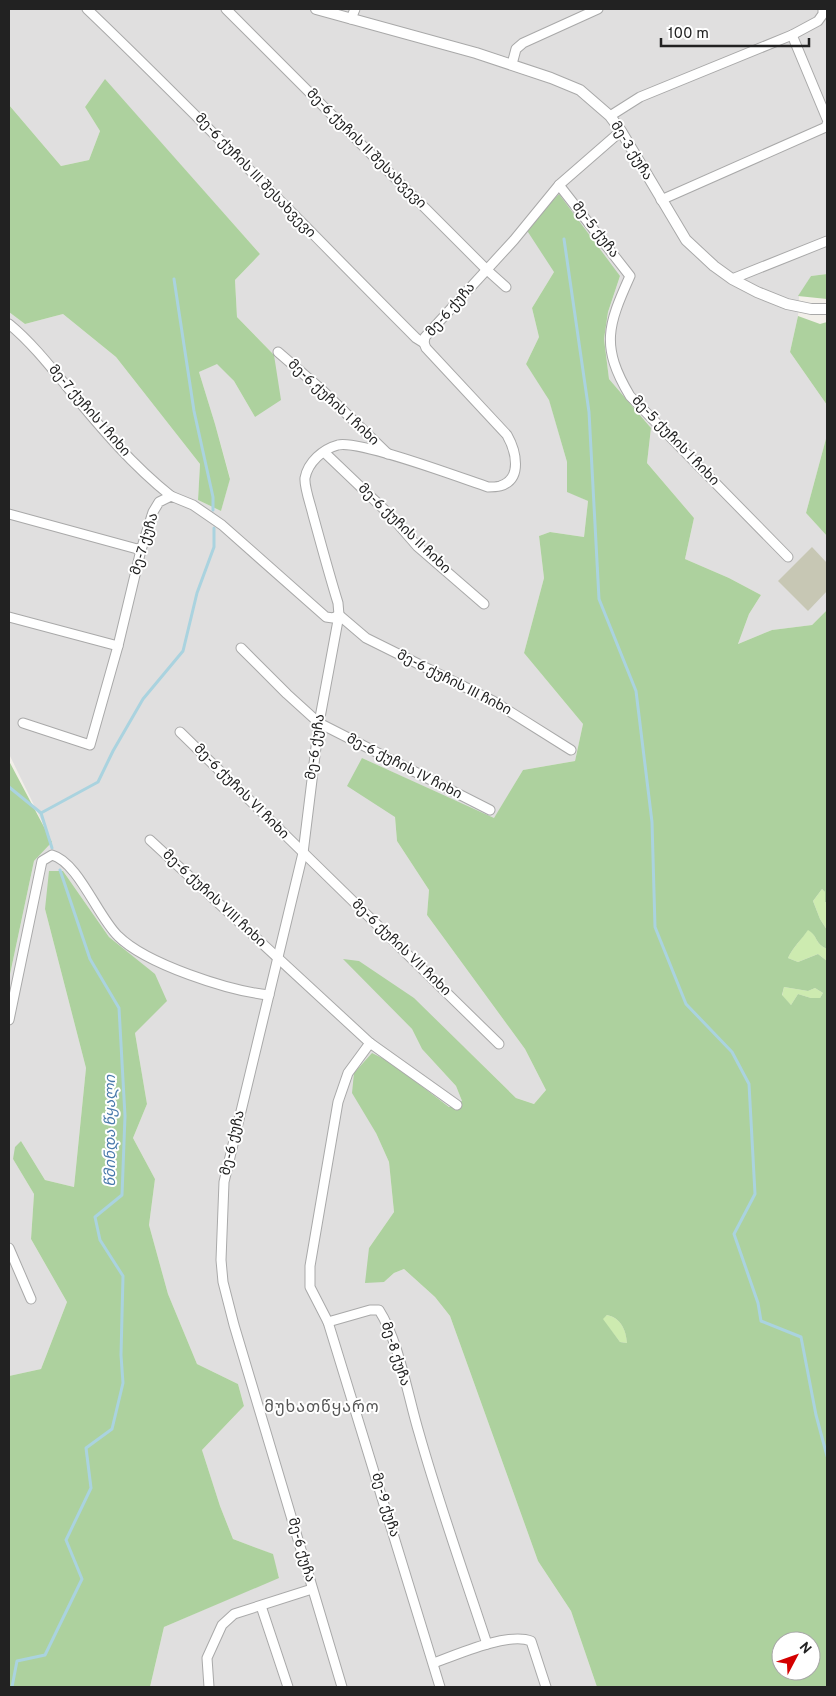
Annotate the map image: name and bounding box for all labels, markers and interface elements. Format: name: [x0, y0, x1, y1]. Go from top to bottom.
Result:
scale bar: [661, 15, 808, 47]
text: 100 m: [668, 25, 709, 44]
street label: მე-6 ქუჩის II შესახვევი: [302, 85, 430, 213]
street label: მე-6 ქუჩის III შესახვევი: [191, 110, 319, 242]
street label: მე-3 ქუჩა: [606, 118, 656, 184]
street label: მე-5 ქუჩა: [568, 198, 622, 262]
street label: მე-6 ქუჩა: [423, 279, 479, 341]
street label: მე-6 ქუჩის I ჩიხი: [284, 356, 382, 450]
street label: მე-7 ქუჩის I ჩიხი: [44, 362, 134, 460]
street label: მე-5 ქუჩის I ჩიხი: [628, 392, 722, 490]
street label: მე-6 ქუჩის II ჩიხი: [354, 480, 454, 578]
street label: მე-7 ქუჩა: [128, 511, 162, 577]
street label: მე-6 ქუჩის III ჩიხი: [394, 647, 514, 719]
street label: მე-6 ქუჩა: [303, 713, 329, 781]
street label: მე-6 ქუჩის IV ჩიხი: [344, 731, 464, 803]
street label: მე-6 ქუჩის VI ჩიხი: [190, 741, 292, 843]
street label: მე-6 ქუჩის VIII ჩიხი: [159, 847, 269, 951]
street label: მე-6 ქუჩის VII ჩიხი: [348, 896, 454, 1000]
water label: წმინდა წყალი: [102, 1074, 121, 1187]
street label: მე-6 ქუჩა: [217, 1109, 249, 1177]
street label: მე-8 ქუჩა: [377, 1320, 413, 1388]
district label: მუხათწყარო: [264, 1398, 380, 1418]
street label: მე-9 ქუჩა: [367, 1471, 403, 1539]
street label: მე-6 ქუჩა: [284, 1516, 318, 1584]
north arrow: [771, 1631, 821, 1681]
text: N: [795, 1639, 814, 1658]

